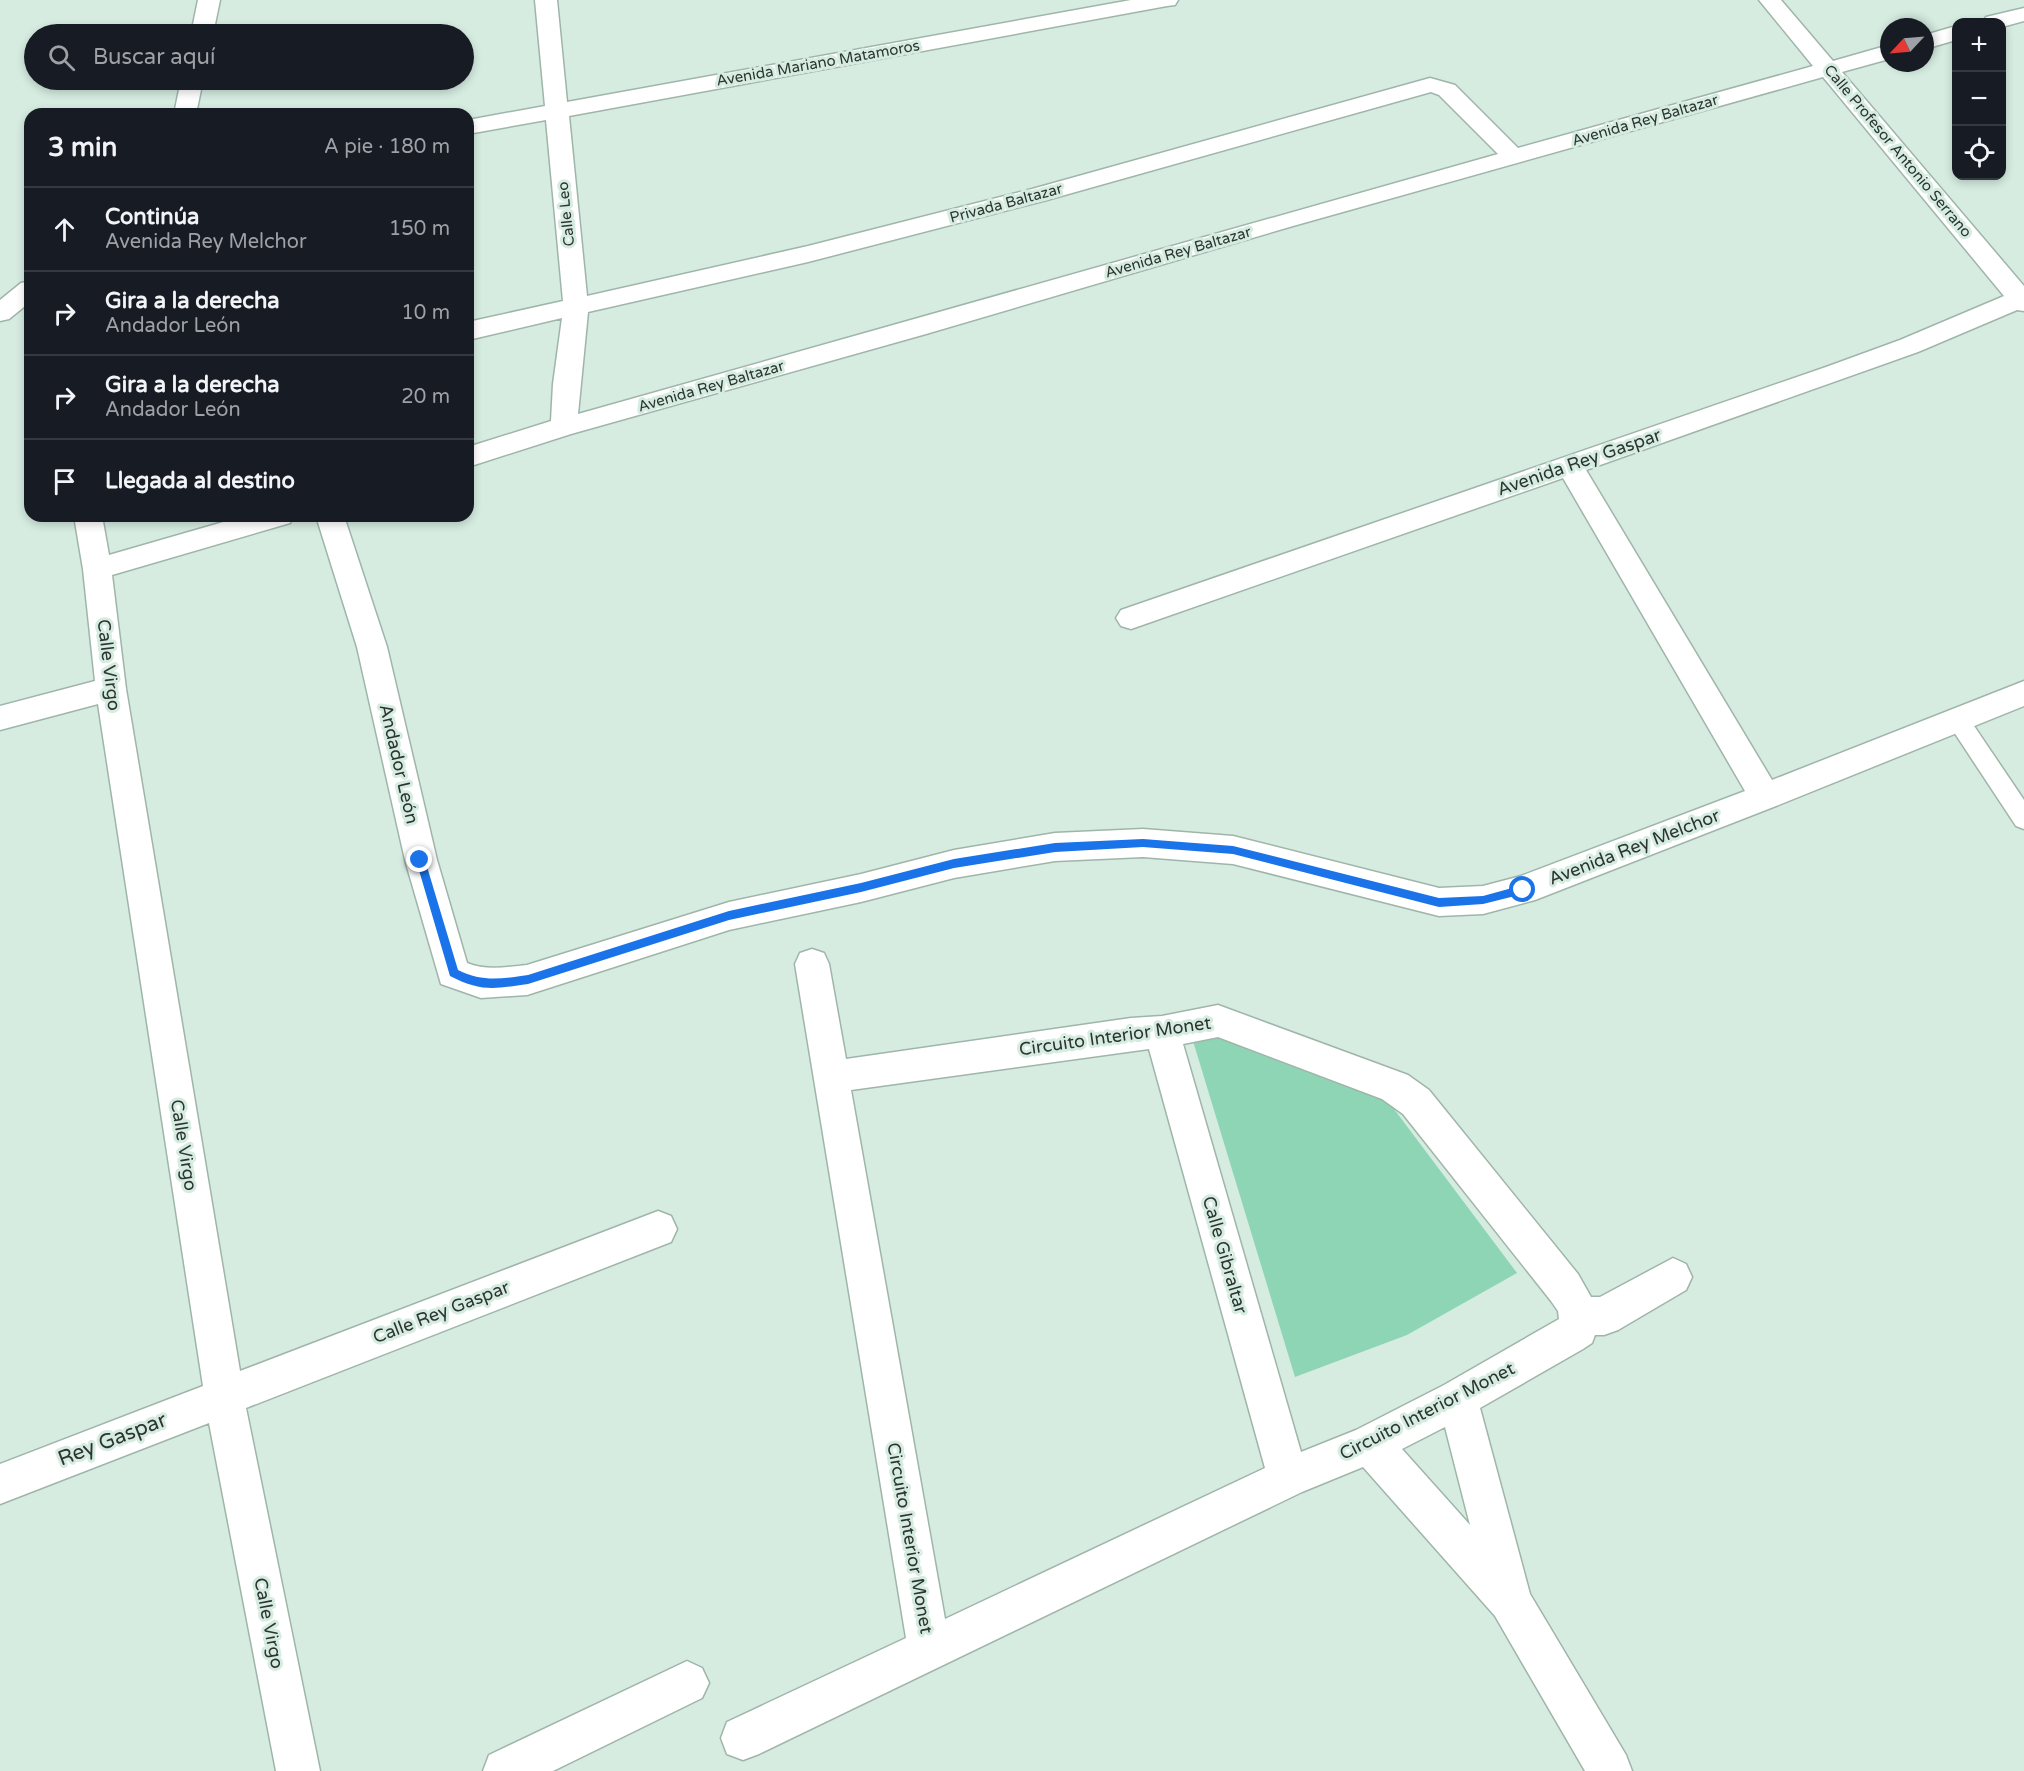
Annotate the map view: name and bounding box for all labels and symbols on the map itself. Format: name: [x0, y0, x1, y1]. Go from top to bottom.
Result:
north arrow: [1880, 18, 1934, 72]
street label: Avenida Mariano Matamoros: [715, 36, 921, 90]
street label: Calle Profesor Antonio Serrano: [1821, 61, 1975, 241]
street label: Avenida Rey Baltazar: [1570, 90, 1720, 149]
street label: Privada Baltazar: [948, 179, 1065, 227]
street label: Calle Leo: [554, 181, 578, 247]
street label: Avenida Rey Baltazar: [1103, 222, 1253, 281]
street label: Avenida Rey Baltazar: [636, 356, 786, 415]
street label: Avenida Rey Gaspar: [1494, 424, 1664, 500]
street label: Calle Virgo: [92, 618, 126, 712]
street label: Andador León: [375, 702, 423, 826]
street label: Avenida Rey Melchor: [1545, 804, 1723, 890]
route end: [406, 846, 432, 872]
route start: [1509, 876, 1535, 902]
street label: Circuito Interior Monet: [1018, 1012, 1213, 1060]
street label: Calle Virgo: [166, 1098, 202, 1192]
street label: Calle Gibraltar: [1198, 1194, 1252, 1316]
street label: Calle Rey Gaspar: [370, 1276, 512, 1348]
street label: Circuito Interior Monet: [1336, 1357, 1518, 1465]
street label: Rey Gaspar: [54, 1407, 170, 1472]
street label: Circuito Interior Monet: [882, 1441, 938, 1635]
street label: Calle Virgo: [249, 1576, 289, 1670]

